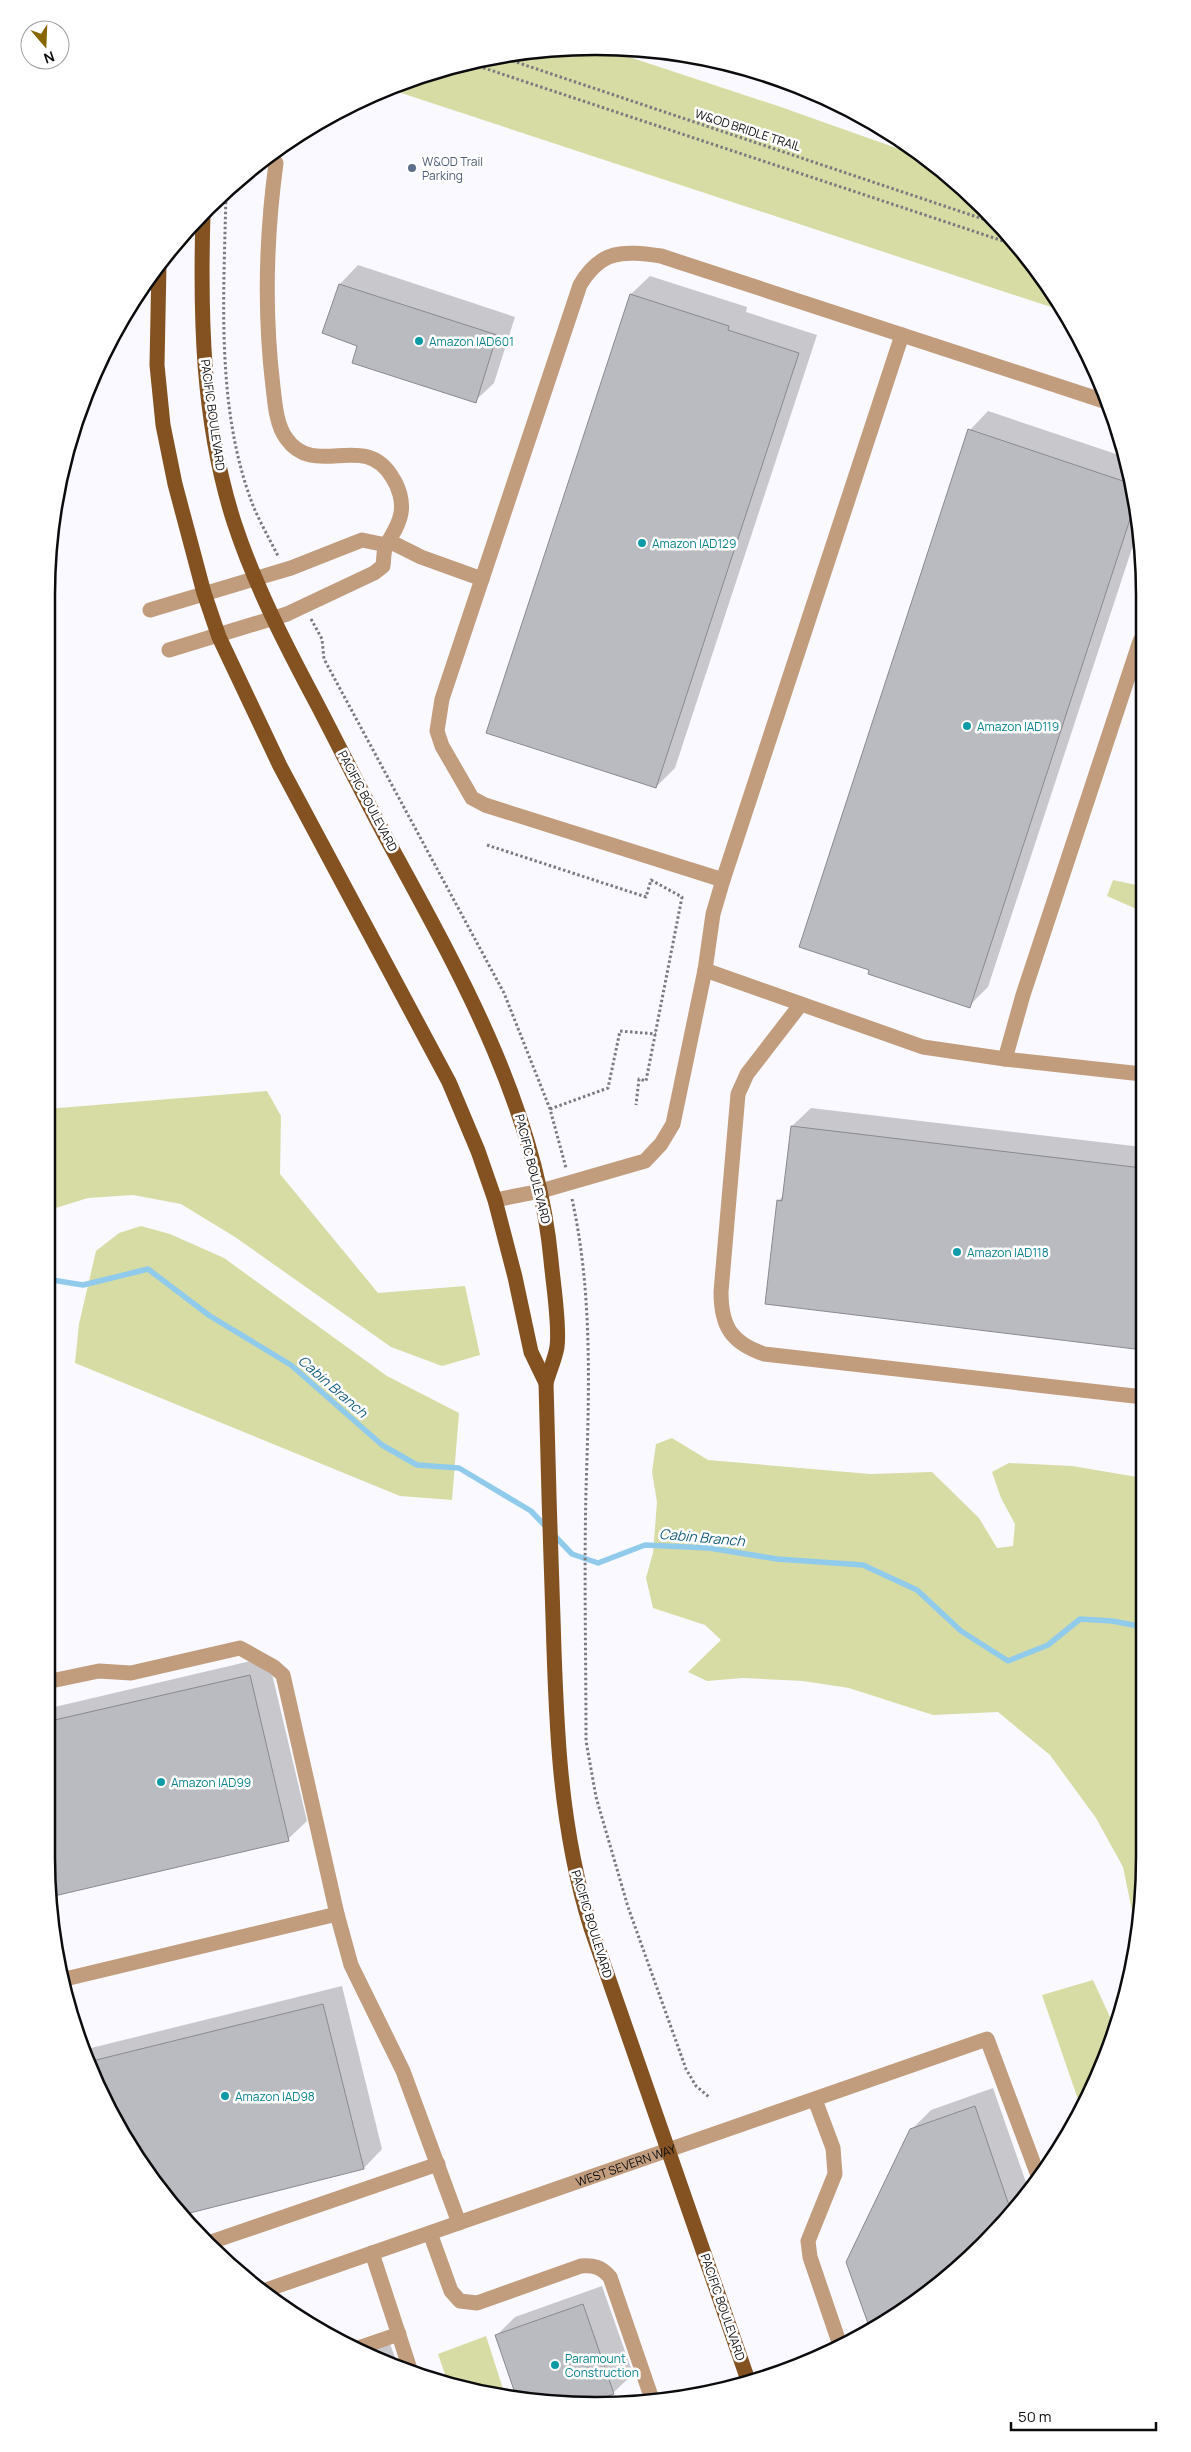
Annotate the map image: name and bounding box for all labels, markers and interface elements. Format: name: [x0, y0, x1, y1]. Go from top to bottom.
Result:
north arrow: [20, 20, 70, 70]
text: N: [42, 47, 57, 68]
street label: W&OD BRIDLE TRAIL: [693, 105, 803, 155]
place label: W&OD Trail Parking: [422, 153, 483, 184]
marker: W&OD Trail Parking: [406, 162, 418, 174]
place label: Amazon IAD601: [429, 333, 514, 350]
marker: Amazon IAD601: [413, 335, 425, 347]
street label: PACIFIC BOULEVARD: [197, 358, 229, 472]
place label: Amazon IAD129: [652, 535, 736, 552]
marker: Amazon IAD129: [636, 537, 648, 549]
place label: Amazon IAD119: [977, 718, 1059, 735]
marker: Amazon IAD119: [961, 720, 973, 732]
street label: PACIFIC BOULEVARD: [334, 747, 402, 855]
street label: PACIFIC BOULEVARD: [511, 1112, 555, 1226]
place label: Amazon IAD118: [967, 1244, 1049, 1261]
marker: Amazon IAD118: [951, 1246, 963, 1258]
water label: Cabin Branch: [294, 1351, 372, 1422]
water label: Cabin Branch: [658, 1524, 746, 1550]
place label: Amazon IAD99: [171, 1774, 251, 1791]
marker: Amazon IAD99: [155, 1776, 167, 1788]
street label: PACIFIC BOULEVARD: [567, 1868, 617, 1980]
place label: Amazon IAD98: [235, 2088, 315, 2105]
marker: Amazon IAD98: [219, 2090, 231, 2102]
street label: WEST SEVERN WAY: [573, 2139, 678, 2190]
street label: PACIFIC BOULEVARD: [697, 2251, 749, 2363]
place label: Paramount Construction: [565, 2350, 639, 2381]
marker: Paramount Construction: [549, 2359, 561, 2371]
scale bar: [1011, 2400, 1156, 2432]
text: 50 m: [1018, 2406, 1052, 2427]

